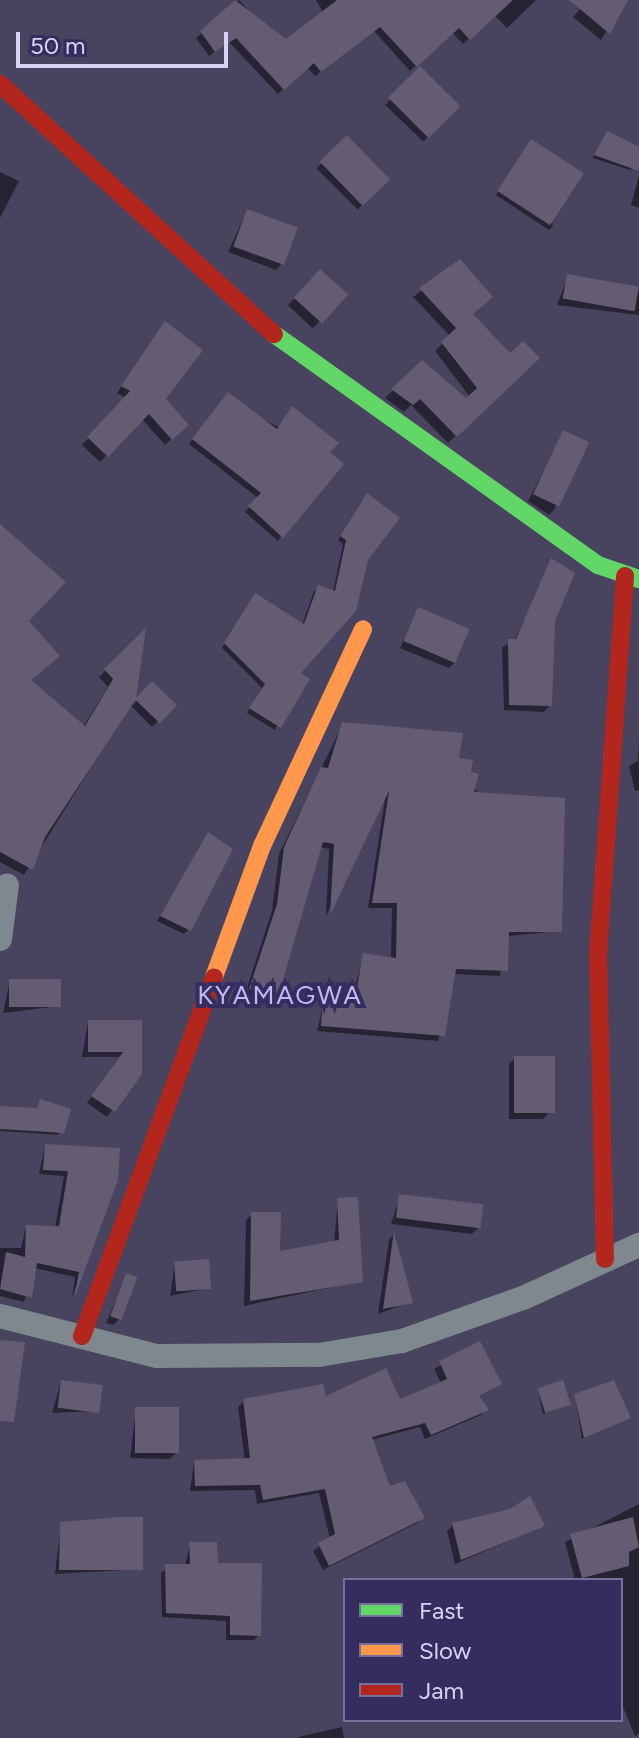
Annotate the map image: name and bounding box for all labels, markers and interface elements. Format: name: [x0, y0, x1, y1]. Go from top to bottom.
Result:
scale bar: [20, 16, 232, 66]
text: 50 m: [30, 31, 86, 60]
district label: KYAMAGWA: [197, 980, 363, 1012]
legend: [343, 1578, 623, 1722]
text: Fast: [419, 1596, 464, 1625]
text: Slow: [419, 1636, 471, 1665]
text: Jam: [419, 1676, 464, 1705]

